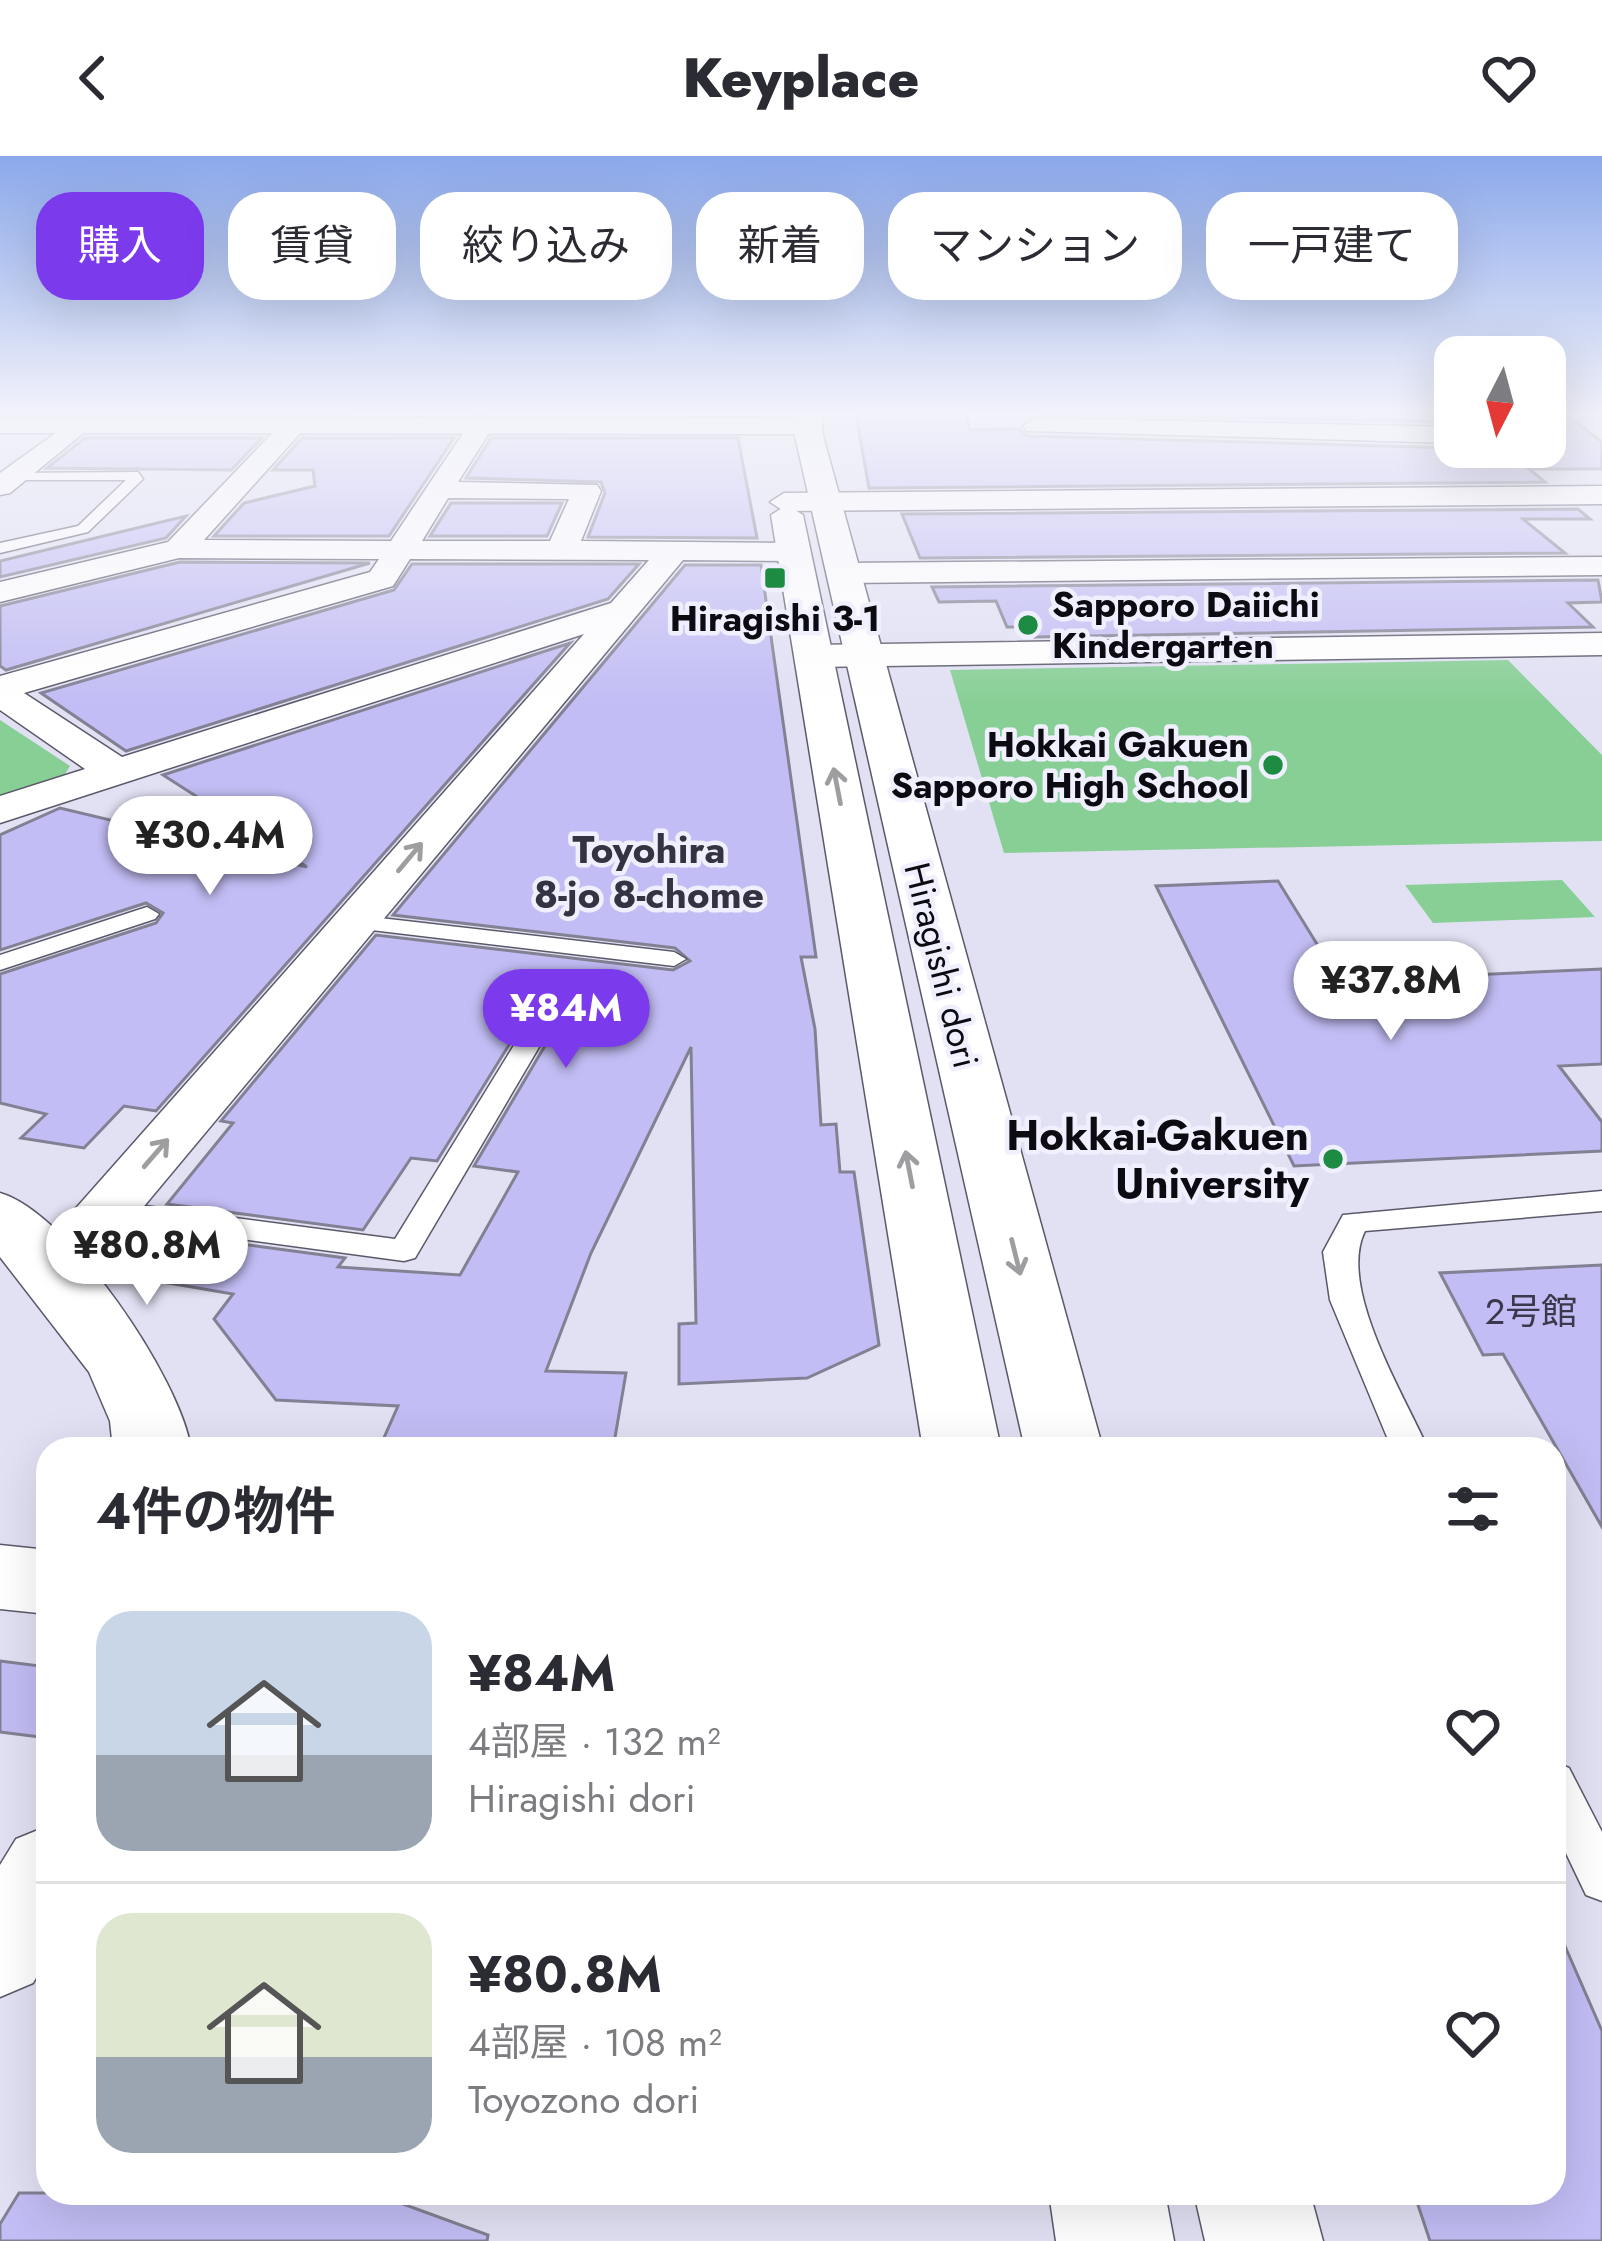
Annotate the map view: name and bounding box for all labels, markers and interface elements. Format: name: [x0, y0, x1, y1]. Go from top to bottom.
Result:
text: Keyplace: [683, 39, 919, 117]
icon: back: [60, 45, 126, 111]
icon: heart: [1476, 45, 1542, 111]
chip: 購入: [36, 192, 204, 300]
chip: 賃貸: [228, 192, 396, 300]
chip: 絞り込み: [420, 192, 672, 300]
chip: 新着: [696, 192, 864, 300]
chip: マンション: [888, 192, 1182, 300]
chip: 一戸建て: [1206, 192, 1458, 300]
north arrow: [1434, 336, 1566, 468]
map controls: [1434, 336, 1566, 468]
marker: Hiragishi 3-1: [762, 565, 788, 591]
place label: Sapporo Daiichi Kindergarten: [1052, 578, 1320, 671]
place label: Hiragishi 3-1: [670, 592, 880, 644]
marker: Sapporo Daiichi Kindergarten: [1015, 612, 1041, 638]
place label: Hokkai Gakuen Sapporo High School: [891, 718, 1249, 811]
marker: Hokkai Gakuen Sapporo High School: [1260, 752, 1286, 778]
one-way arrow: [825, 767, 847, 806]
pin: ¥30.4M: [112, 796, 308, 898]
text: ¥30.4M: [135, 806, 285, 863]
district label: Toyohira 8-jo 8-chome: [534, 821, 764, 923]
one-way arrow: [396, 842, 423, 873]
street label: Hiragishi dori: [891, 857, 993, 1073]
pin: ¥37.8M: [1293, 941, 1489, 1043]
text: ¥37.8M: [1320, 951, 1462, 1008]
pin: ¥84M: [495, 969, 637, 1071]
text: ¥84M: [510, 979, 622, 1036]
place label: Hokkai-Gakuen University: [1006, 1105, 1310, 1214]
one-way arrow: [142, 1138, 170, 1169]
marker: Hokkai-Gakuen University: [1320, 1146, 1346, 1172]
one-way arrow: [897, 1150, 919, 1189]
pin: ¥80.8M: [49, 1206, 245, 1308]
text: ¥80.8M: [73, 1216, 221, 1273]
one-way arrow: [1006, 1238, 1028, 1276]
house number: 2号館: [1485, 1285, 1577, 1337]
text: 4件の物件: [96, 1474, 336, 1548]
icon: filters: [1440, 1476, 1506, 1542]
text: ¥84M: [468, 1636, 615, 1710]
icon: home: [192, 1659, 336, 1803]
icon: heart: [1440, 1698, 1506, 1764]
text: 4部屋 · 132 m²: [468, 1713, 721, 1770]
text: Hiragishi dori: [468, 1770, 696, 1827]
text: ¥80.8M: [468, 1937, 662, 2011]
icon: home: [192, 1961, 336, 2105]
icon: heart: [1440, 2000, 1506, 2066]
text: 4部屋 · 108 m²: [468, 2014, 722, 2071]
text: Toyozono dori: [468, 2071, 699, 2128]

